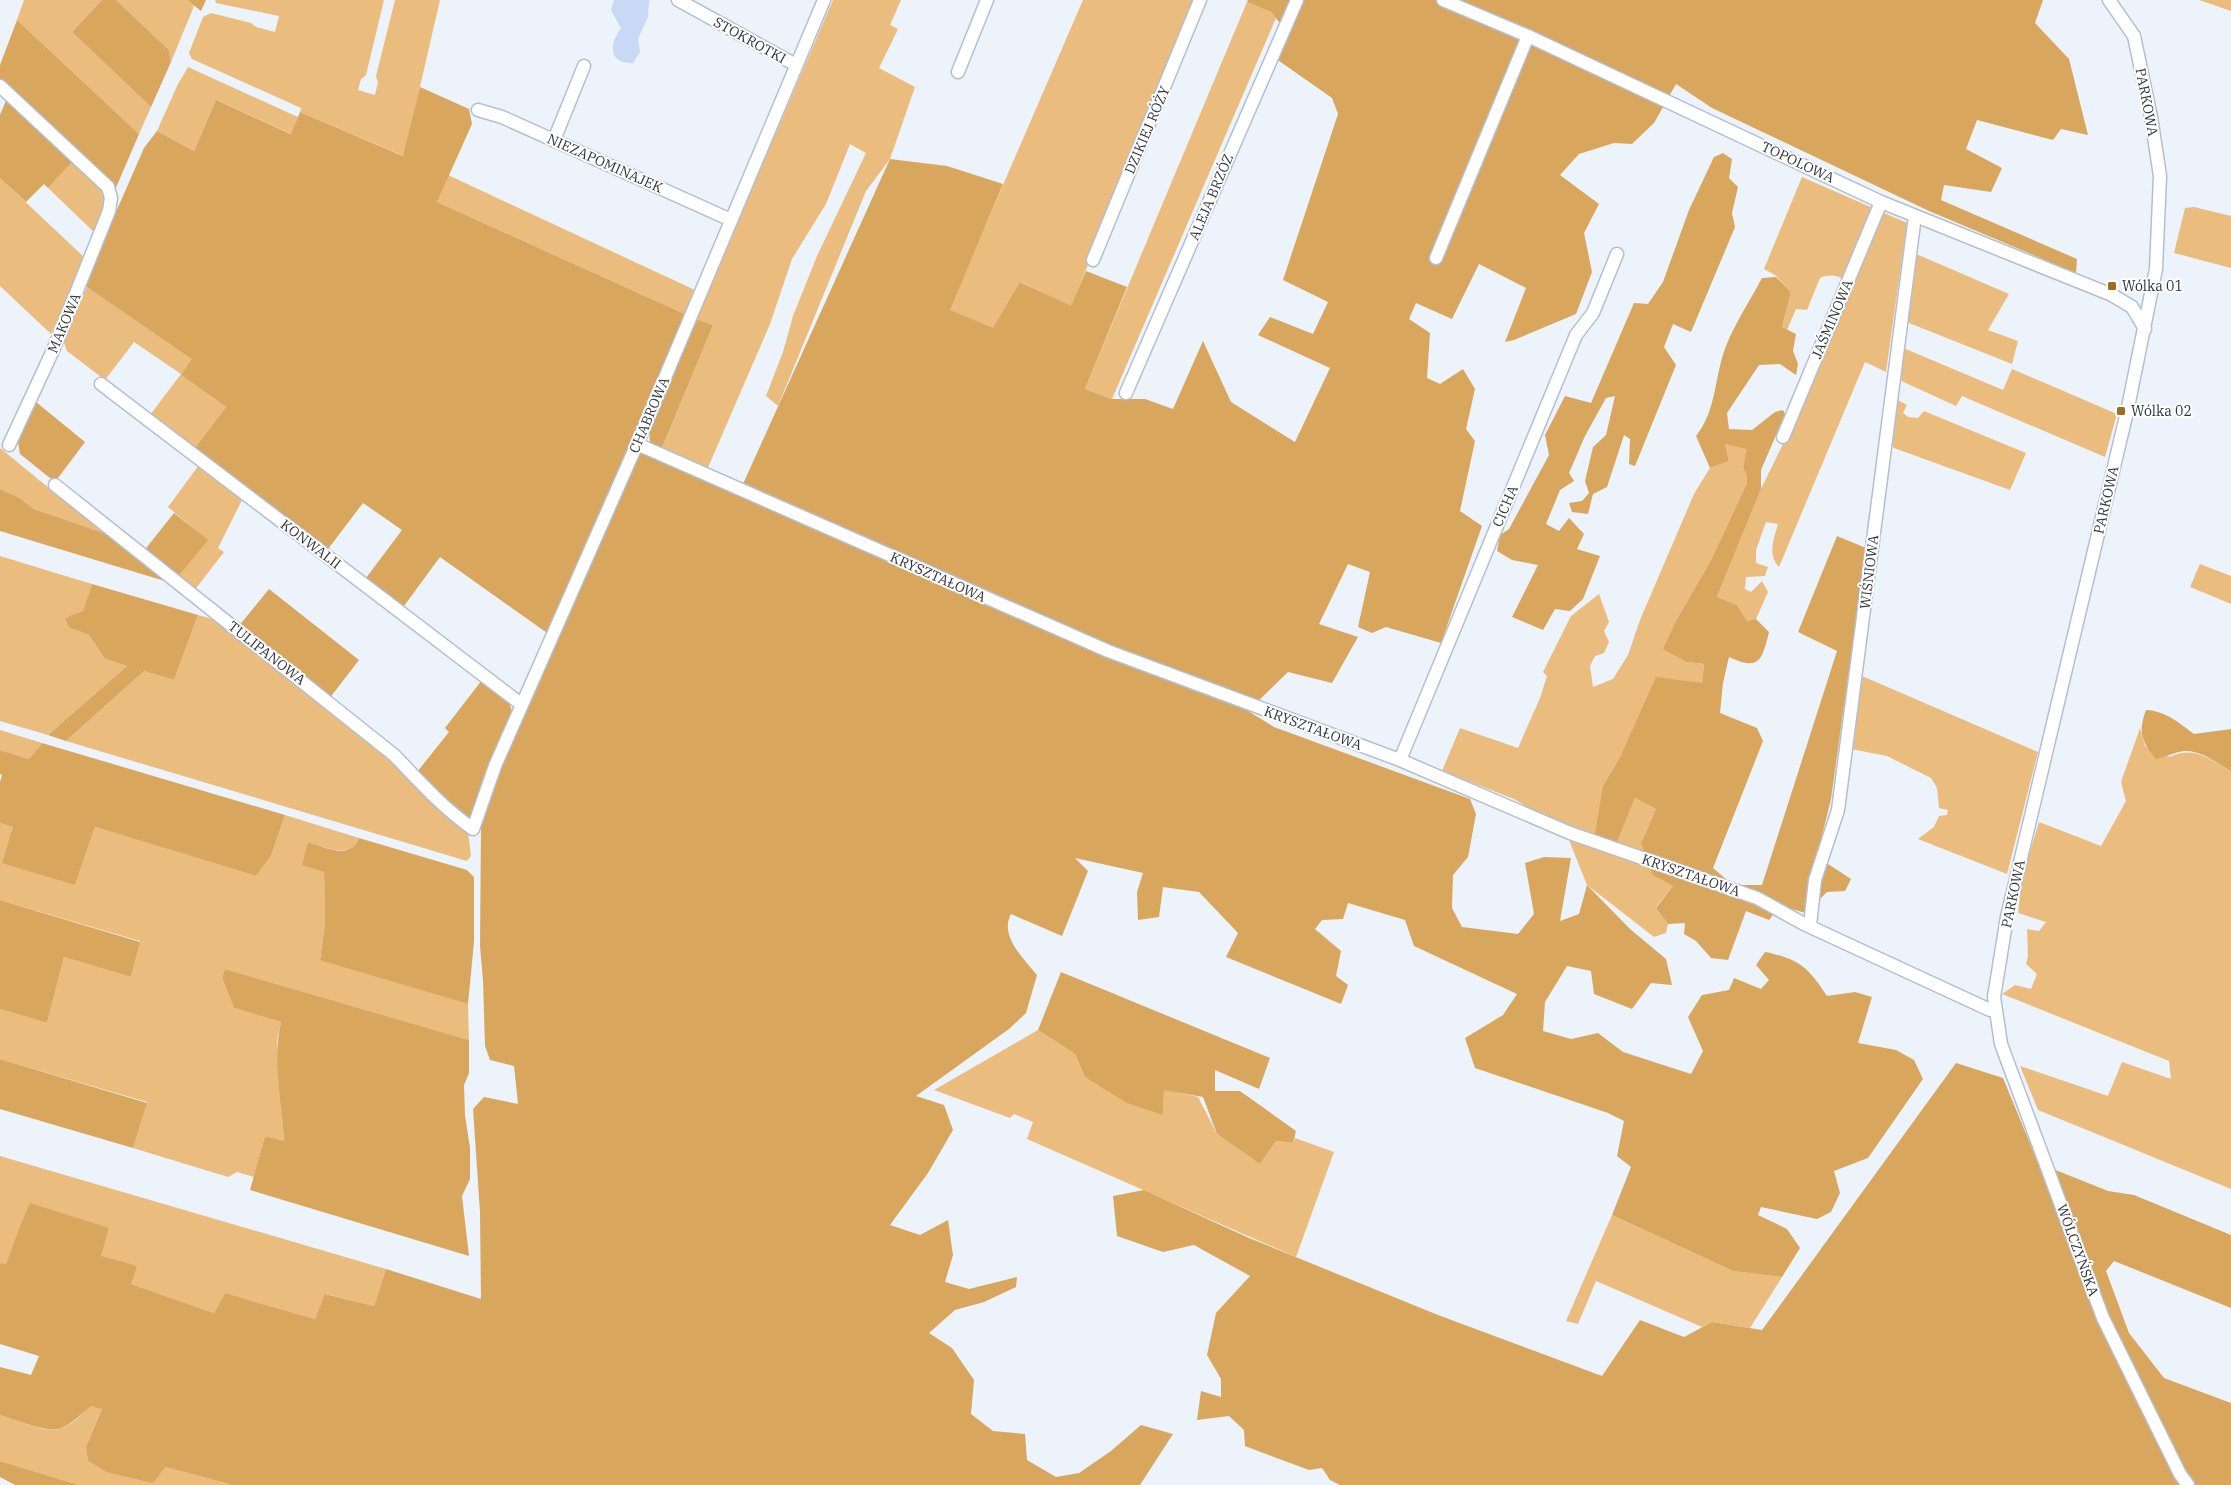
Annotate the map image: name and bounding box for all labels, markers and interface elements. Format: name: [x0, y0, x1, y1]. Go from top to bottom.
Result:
street label: STOKROTKI: [711, 13, 789, 67]
street label: PARKOWA: [2132, 66, 2163, 138]
street label: DZIKIEJ RÓŻY: [1119, 83, 1174, 177]
street label: NIEZAPOMINAJEK: [544, 129, 666, 197]
street label: TOPOLOWA: [1759, 137, 1838, 187]
street label: ALEJA BRZÓZ: [1184, 151, 1237, 243]
street label: JAŚMINOWA: [1806, 276, 1857, 361]
place label: Wólka 01: [2122, 277, 2183, 295]
marker: Wólka 01: [2106, 280, 2118, 292]
street label: MAKOWA: [43, 290, 85, 356]
street label: CHABROWA: [625, 374, 673, 456]
place label: Wólka 02: [2131, 402, 2192, 420]
marker: Wólka 02: [2115, 405, 2127, 417]
street label: PARKOWA: [2089, 464, 2123, 536]
street label: CICHA: [1488, 482, 1522, 530]
street label: KONWALII: [277, 515, 345, 573]
street label: WIŚNIOWA: [1855, 533, 1883, 610]
street label: KRYSZTAŁOWA: [887, 548, 989, 606]
street label: TULIPANOWA: [225, 617, 310, 689]
street label: KRYSZTAŁOWA: [1262, 702, 1365, 754]
street label: KRYSZTAŁOWA: [1639, 850, 1743, 900]
street label: PARKOWA: [1997, 858, 2029, 930]
street label: WÓLCZYŃSKA: [2053, 1201, 2104, 1299]

